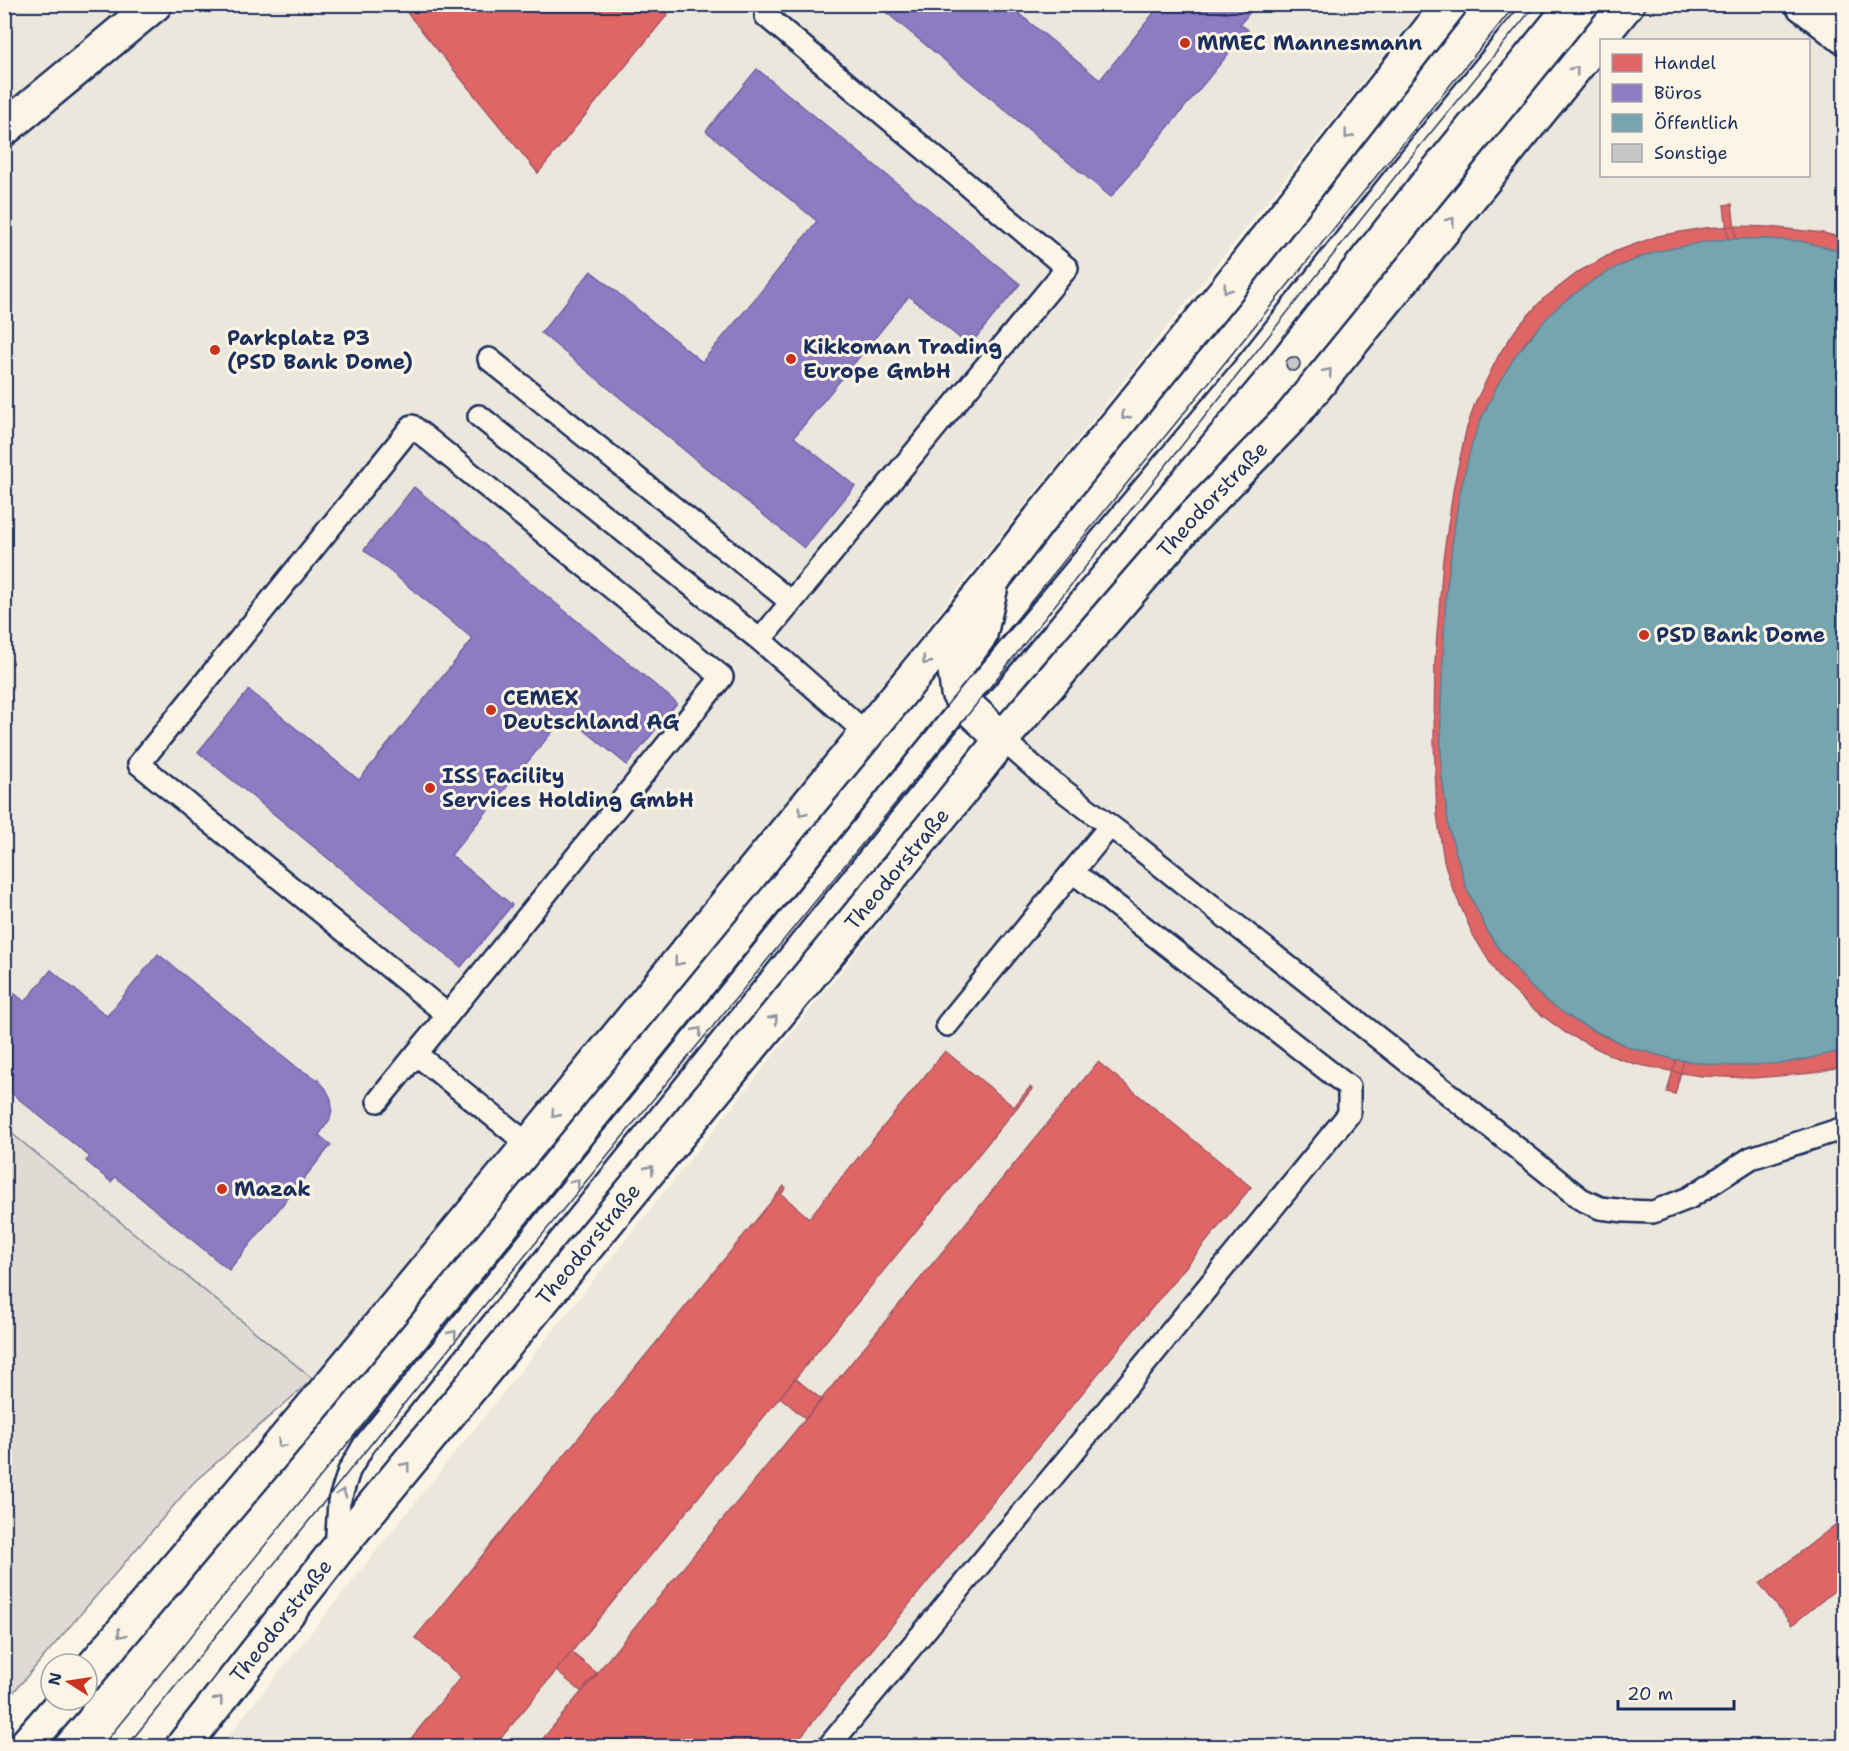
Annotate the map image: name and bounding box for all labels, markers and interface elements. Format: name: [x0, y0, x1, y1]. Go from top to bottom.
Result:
place label: MMEC Mannesmann: [1197, 29, 1422, 57]
marker: MMEC Mannesmann: [1178, 36, 1192, 50]
legend: [1600, 39, 1810, 177]
text: Handel: [1654, 51, 1716, 75]
one-way arrow: [1567, 66, 1578, 77]
text: Büros: [1654, 81, 1702, 105]
text: Öffentlich: [1654, 111, 1738, 135]
one-way arrow: [1344, 128, 1355, 139]
text: Sonstige: [1654, 141, 1728, 165]
one-way arrow: [1444, 217, 1455, 228]
one-way arrow: [1224, 282, 1235, 293]
place label: Parkplatz P3 (PSD Bank Dome): [227, 324, 413, 376]
place label: Kikkoman Trading Europe GmbH: [803, 333, 1002, 385]
marker: Parkplatz P3 (PSD Bank Dome): [208, 343, 222, 357]
marker: Kikkoman Trading Europe GmbH: [784, 352, 798, 366]
one-way arrow: [1321, 368, 1332, 379]
one-way arrow: [1121, 409, 1132, 420]
street label: Theodorstraße: [1151, 435, 1274, 564]
place label: PSD Bank Dome: [1656, 621, 1825, 649]
marker: PSD Bank Dome: [1637, 628, 1651, 642]
one-way arrow: [922, 654, 933, 665]
place label: CEMEX Deutschland AG: [503, 684, 680, 736]
marker: CEMEX Deutschland AG: [484, 703, 498, 717]
place label: ISS Facility Services Holding GmbH: [442, 762, 694, 814]
marker: ISS Facility Services Holding GmbH: [423, 781, 437, 795]
street label: Theodorstraße: [839, 802, 956, 936]
one-way arrow: [798, 805, 809, 816]
one-way arrow: [674, 955, 685, 966]
one-way arrow: [766, 1015, 777, 1026]
one-way arrow: [691, 1027, 702, 1038]
one-way arrow: [551, 1107, 562, 1118]
one-way arrow: [642, 1165, 653, 1176]
place label: Mazak: [234, 1175, 311, 1203]
street label: Theodorstraße: [530, 1177, 647, 1311]
one-way arrow: [569, 1179, 580, 1190]
marker: Mazak: [215, 1182, 229, 1196]
one-way arrow: [446, 1330, 457, 1341]
one-way arrow: [277, 1437, 288, 1448]
one-way arrow: [398, 1461, 409, 1472]
one-way arrow: [335, 1488, 347, 1499]
street label: Theodorstraße: [224, 1553, 339, 1689]
one-way arrow: [117, 1627, 128, 1638]
north arrow: [39, 1652, 99, 1712]
text: N: [43, 1671, 66, 1687]
scale bar: [1618, 1673, 1734, 1711]
text: 20 m: [1627, 1682, 1673, 1706]
one-way arrow: [211, 1696, 222, 1707]

